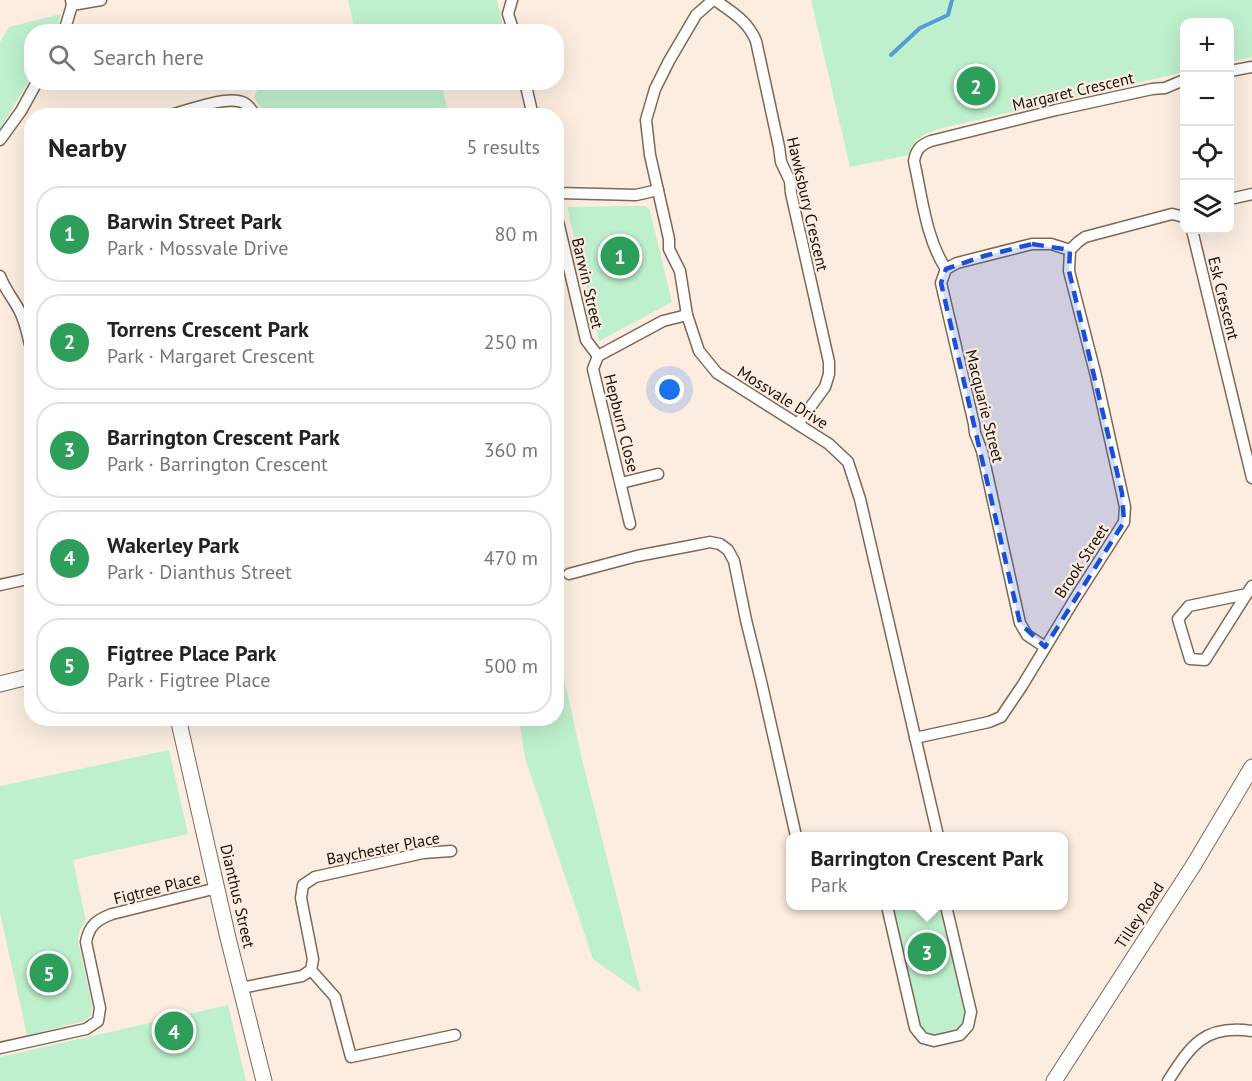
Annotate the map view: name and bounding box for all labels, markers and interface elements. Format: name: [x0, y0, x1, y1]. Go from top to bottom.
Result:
map controls: [1180, 18, 1234, 234]
button: +: [1180, 18, 1234, 72]
search box: [24, 24, 564, 90]
icon: search: [45, 41, 78, 74]
text: Search here: [93, 43, 204, 71]
pin: 2: [956, 64, 996, 109]
street label: Margaret Crescent: [1010, 67, 1136, 115]
button: −: [1180, 72, 1234, 126]
button: locate: [1180, 126, 1234, 180]
text: Nearby: [48, 131, 126, 164]
text: 5 results: [467, 134, 540, 160]
street label: Hawksbury Crescent: [783, 135, 833, 274]
button: layers: [1180, 180, 1234, 234]
text: Barwin Street Park: [107, 207, 282, 235]
text: 1: [64, 221, 75, 247]
text: 80 m: [495, 221, 538, 247]
pin: 1: [600, 234, 640, 278]
text: Park · Mossvale Drive: [107, 235, 288, 261]
street label: Barwin Street: [568, 236, 608, 331]
street label: Esk Crescent: [1204, 254, 1244, 342]
text: Torrens Crescent Park: [107, 315, 309, 343]
text: 2: [64, 329, 75, 355]
text: 250 m: [484, 329, 538, 355]
text: Park · Margaret Crescent: [107, 343, 314, 369]
street label: Macquarie Street: [961, 348, 1009, 465]
street label: Mossvale Drive: [734, 361, 832, 433]
street label: Hepburn Close: [600, 372, 644, 474]
your location: [655, 375, 684, 404]
text: Barrington Crescent Park: [107, 423, 340, 451]
text: 3: [64, 437, 75, 463]
text: 360 m: [484, 437, 538, 463]
text: Park · Barrington Crescent: [107, 451, 328, 477]
street label: Brook Street: [1050, 520, 1113, 602]
text: Wakerley Park: [107, 531, 239, 559]
text: 4: [64, 545, 75, 571]
text: 470 m: [484, 545, 538, 571]
text: Park · Dianthus Street: [107, 559, 292, 585]
text: Figtree Place Park: [107, 639, 276, 667]
text: 5: [64, 653, 75, 679]
text: 500 m: [484, 653, 538, 679]
text: Park · Figtree Place: [107, 667, 270, 693]
street label: Baychester Place: [325, 827, 441, 869]
popup: [786, 832, 1068, 910]
street label: Dianthus Street: [216, 842, 260, 951]
text: Barrington Crescent Park: [811, 844, 1043, 872]
street label: Figtree Place: [111, 868, 203, 908]
text: Park: [811, 872, 847, 898]
street label: Tilley Road: [1110, 878, 1168, 952]
pin: 3: [908, 930, 946, 974]
pin: 5: [29, 950, 68, 996]
pin: 4: [154, 1008, 194, 1054]

